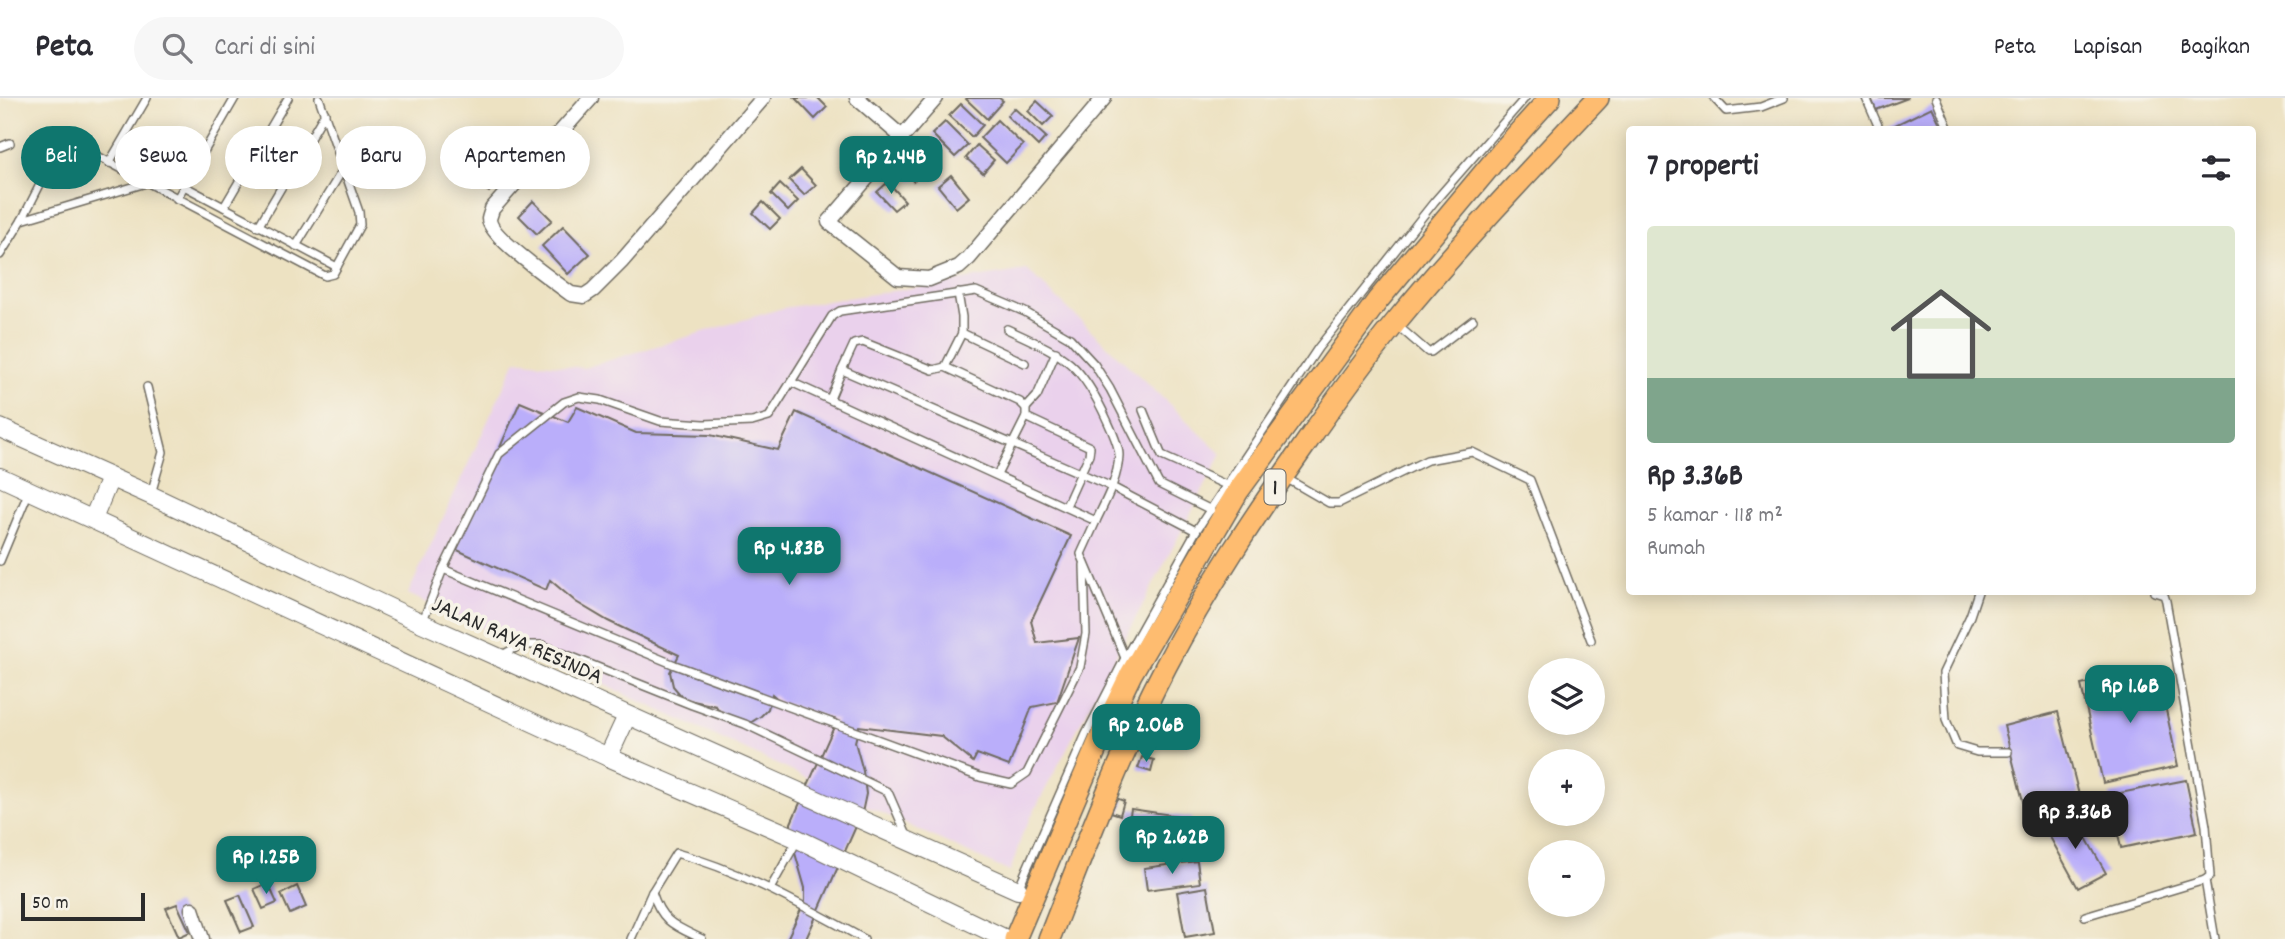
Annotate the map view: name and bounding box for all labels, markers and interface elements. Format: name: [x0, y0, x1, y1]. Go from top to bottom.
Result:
search box: [134, 17, 624, 80]
text: Peta: [35, 25, 92, 72]
icon: search: [158, 29, 196, 67]
text: Cari di sini: [214, 30, 315, 67]
text: Peta: [1994, 31, 2035, 65]
text: Lapisan: [2073, 31, 2142, 65]
text: Bagikan: [2180, 31, 2250, 65]
chip: Beli: [21, 126, 101, 189]
chip: Sewa: [115, 126, 211, 189]
chip: Filter: [225, 126, 322, 189]
chip: Baru: [336, 126, 426, 189]
chip: Apartemen: [440, 126, 590, 189]
pin: Rp 2.44B: [819, 136, 963, 196]
text: Rp 2.44B: [856, 142, 926, 175]
text: 7 properti: [1647, 147, 1758, 190]
icon: filters: [2197, 149, 2235, 187]
icon: home: [1878, 271, 2004, 397]
text: Rp 3.36B: [1647, 457, 1743, 500]
road number: 1: [1264, 470, 1286, 504]
text: 5 kamar · 118 m²: [1647, 500, 1783, 533]
pin: Rp 4.83B: [717, 528, 861, 587]
text: Rp 4.83B: [754, 533, 824, 566]
text: Rumah: [1647, 533, 1705, 566]
street label: JALAN RAYA RESINDA: [426, 590, 607, 695]
map controls: [1528, 658, 1605, 917]
button: layers: [1528, 658, 1605, 735]
pin: Rp 1.6B: [2065, 666, 2195, 725]
text: Rp 1.6B: [2101, 671, 2159, 704]
pin: Rp 2.06B: [1074, 704, 1218, 764]
text: Rp 2.06B: [1108, 710, 1184, 743]
button: +: [1528, 749, 1605, 826]
pin: Rp 3.36B: [2003, 792, 2147, 851]
text: Rp 3.36B: [2038, 797, 2112, 830]
pin: Rp 2.62B: [1100, 816, 1244, 876]
text: Rp 2.62B: [1135, 822, 1209, 855]
pin: Rp 1.25B: [194, 836, 338, 896]
button: −: [1528, 840, 1605, 917]
text: Rp 1.25B: [232, 842, 300, 875]
scale bar: [21, 890, 145, 922]
text: 50 m: [32, 891, 69, 918]

